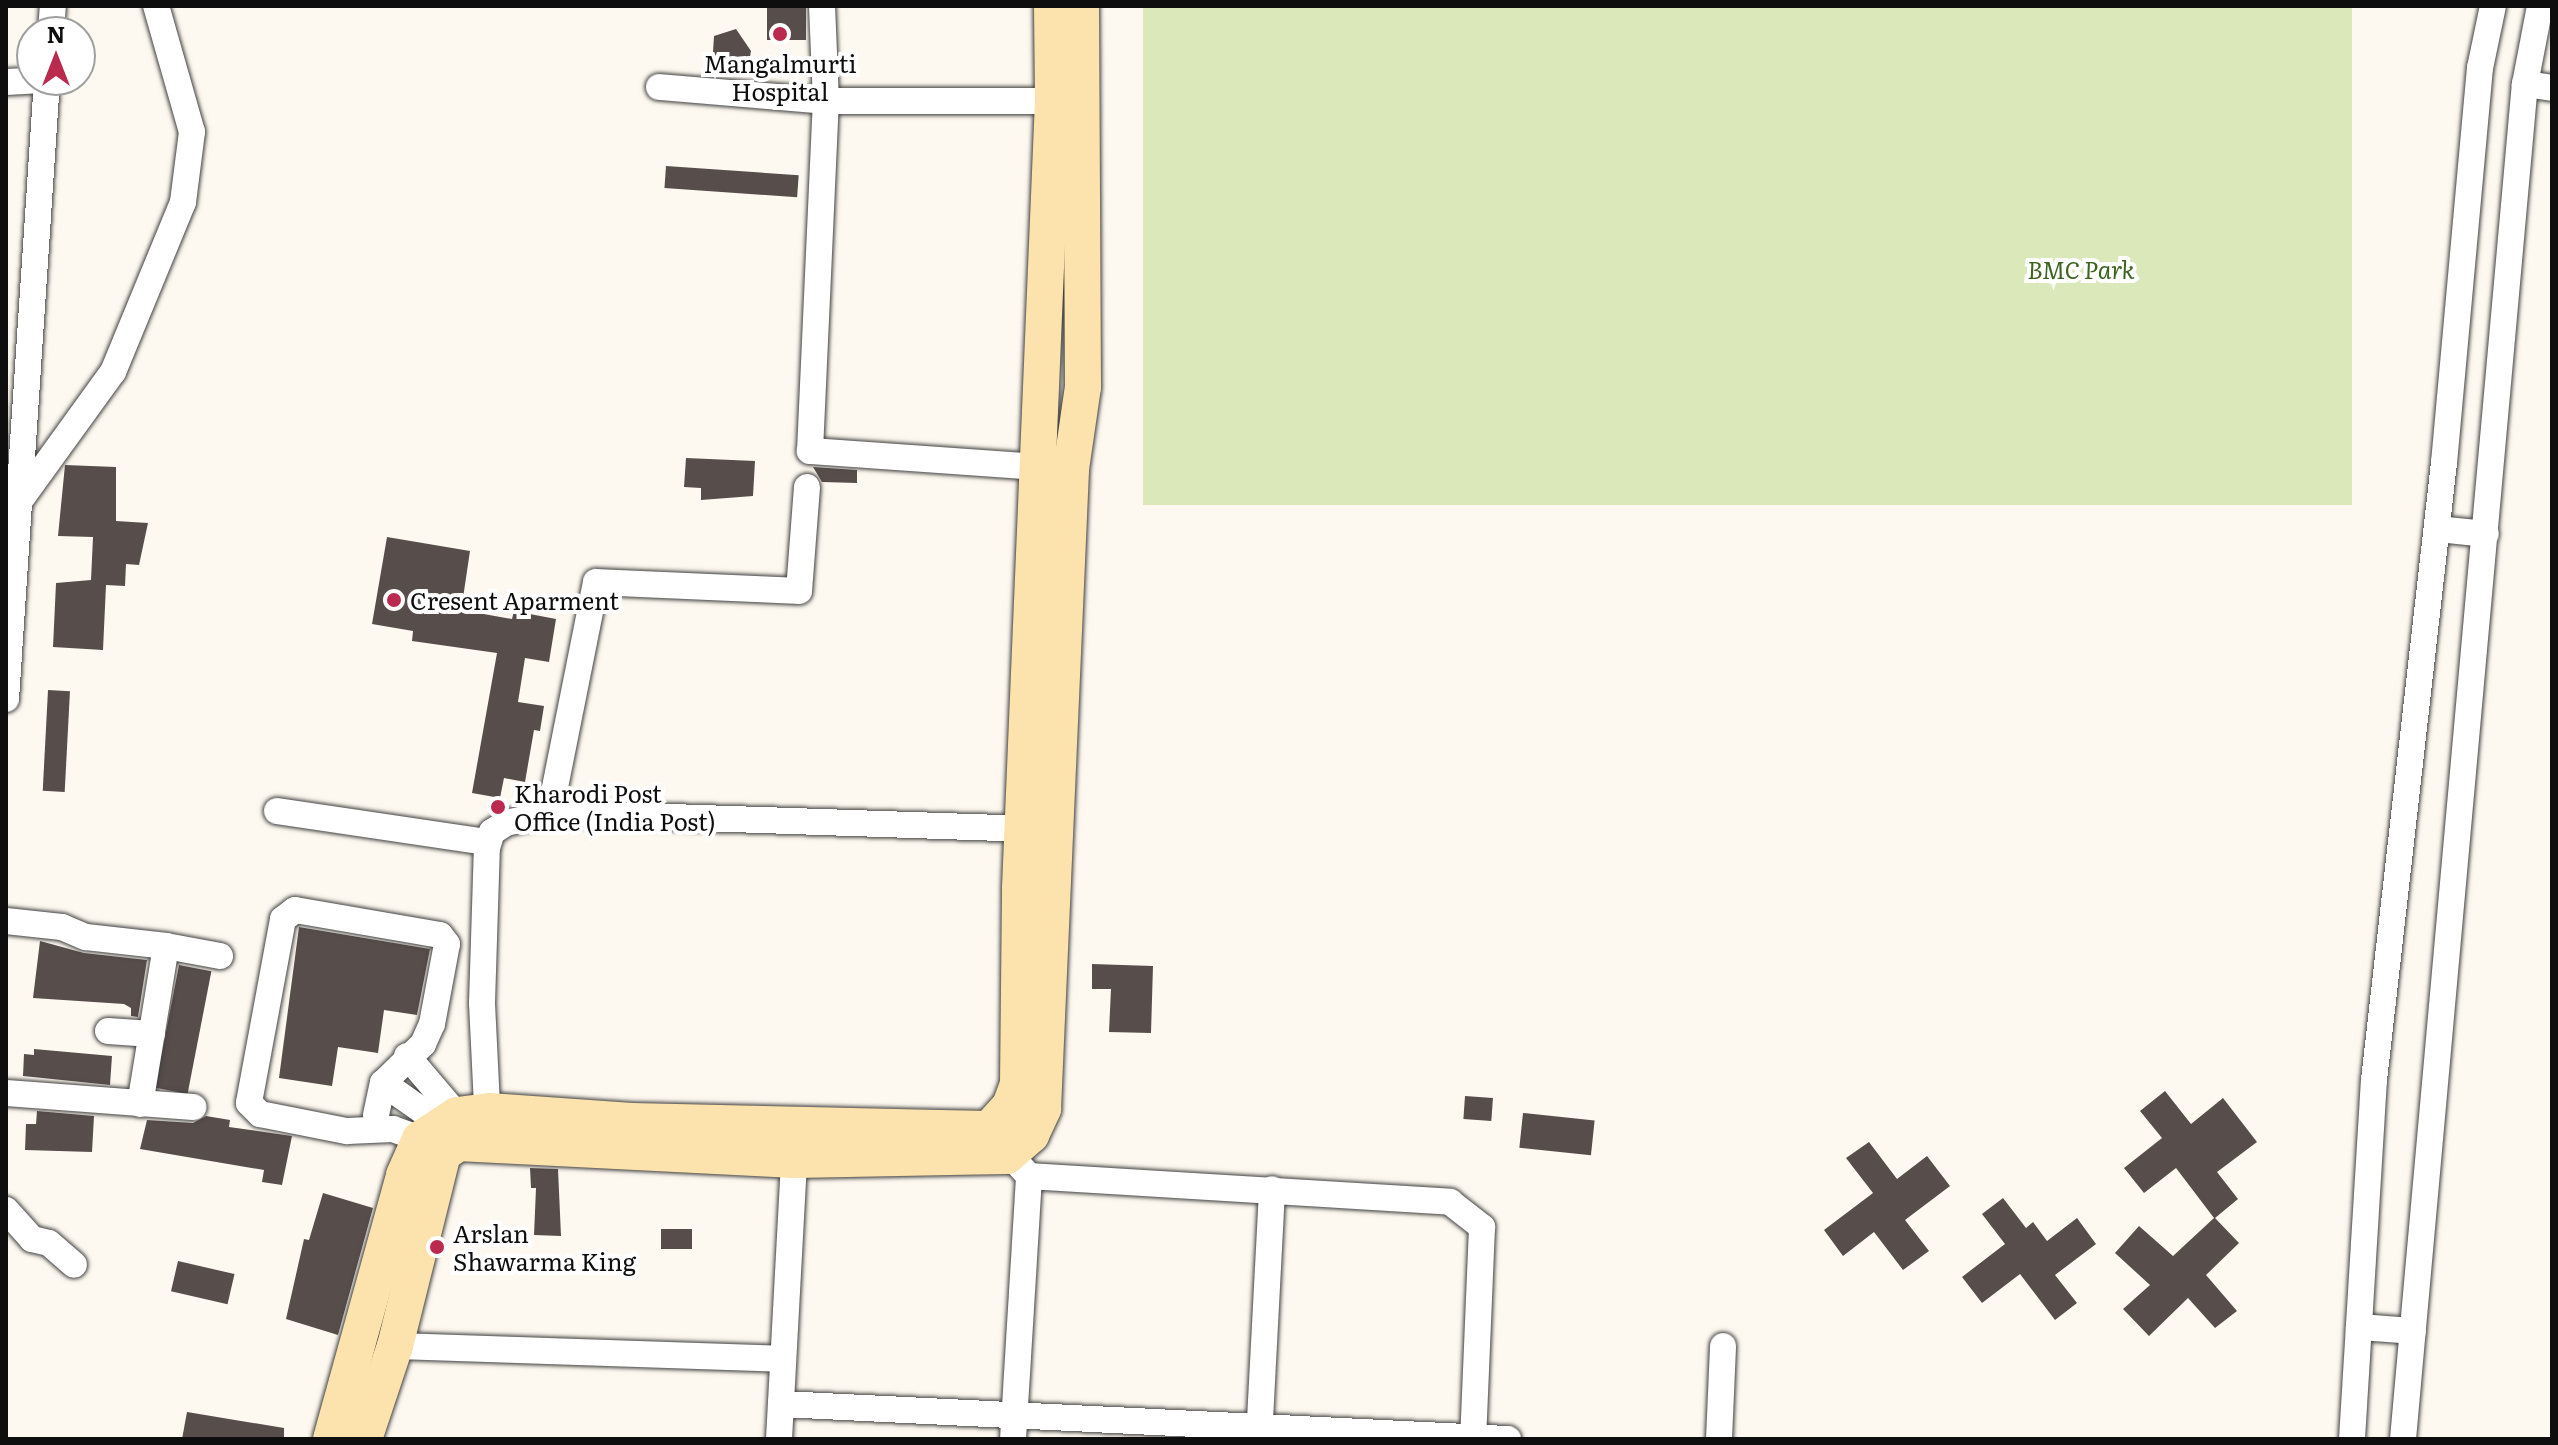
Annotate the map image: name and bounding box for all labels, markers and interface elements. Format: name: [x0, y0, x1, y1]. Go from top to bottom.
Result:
north arrow: [16, 16, 96, 96]
text: N: [47, 17, 65, 50]
marker: Mangalmurti Hospital: [769, 23, 791, 45]
place label: Mangalmurti Hospital: [703, 49, 857, 105]
park label: BMC Park: [2027, 255, 2135, 283]
place label: Cresent Aparment: [410, 586, 619, 614]
marker: Cresent Aparment: [385, 591, 403, 609]
place label: Kharodi Post Office (India Post): [514, 779, 716, 835]
marker: Kharodi Post Office (India Post): [489, 798, 507, 816]
place label: Arslan Shawarma King: [453, 1219, 636, 1275]
marker: Arslan Shawarma King: [428, 1238, 446, 1256]

